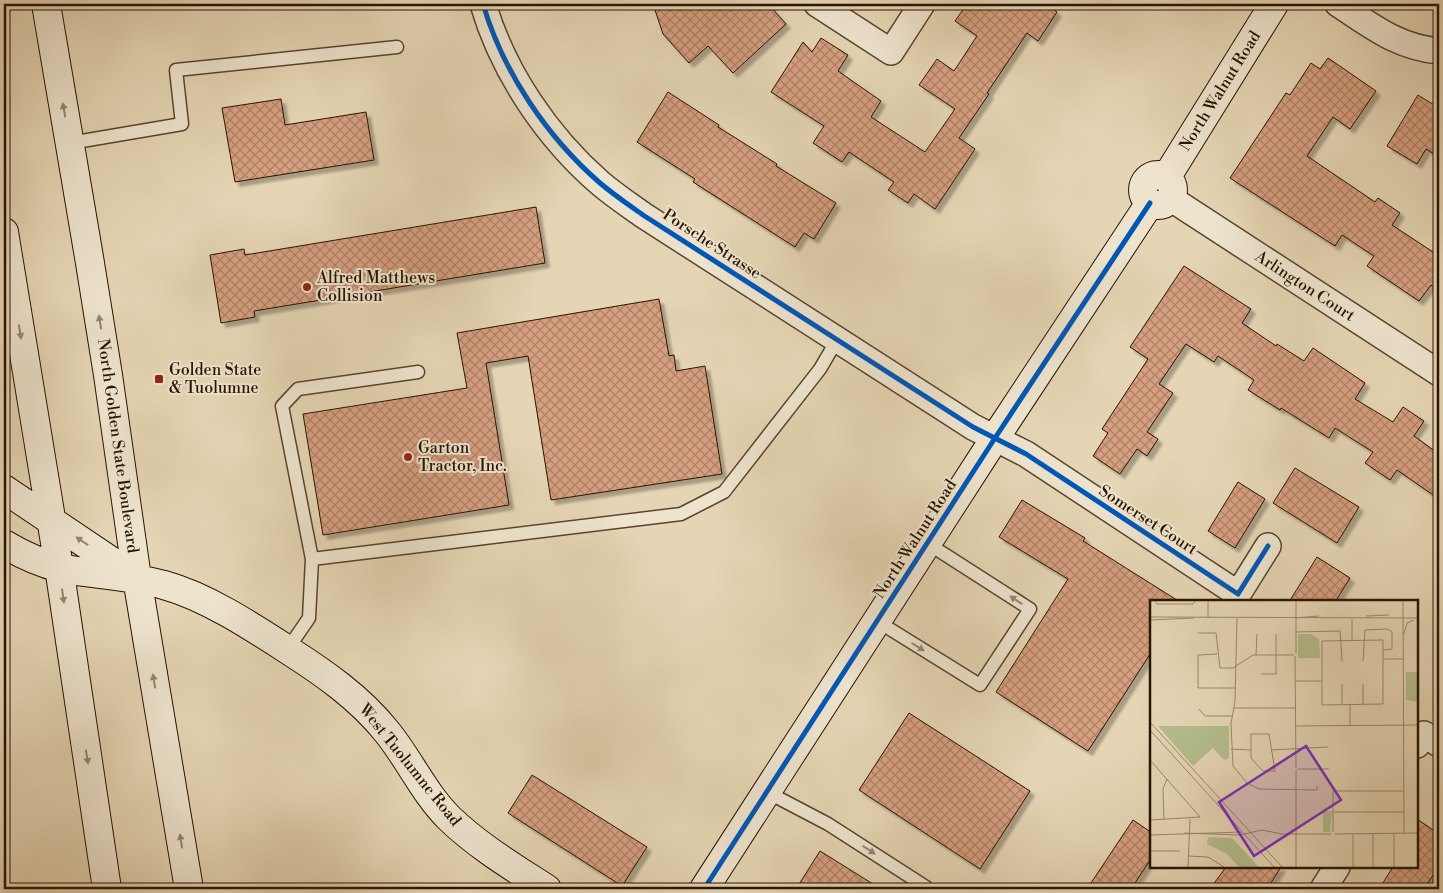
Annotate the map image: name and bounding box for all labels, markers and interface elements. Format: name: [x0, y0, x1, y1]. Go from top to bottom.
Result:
street label: North Walnut Road: [1175, 27, 1265, 155]
one-way arrow: [60, 102, 68, 118]
street label: Porsche Strasse: [659, 205, 765, 283]
street label: Arlington Court: [1251, 246, 1359, 326]
place label: Alfred Matthews Collision: [316, 268, 435, 306]
marker: Alfred Matthews Collision: [301, 281, 313, 293]
one-way arrow: [95, 314, 103, 330]
one-way arrow: [17, 324, 25, 340]
street label: North Golden State Boulevard: [93, 337, 143, 555]
place label: Golden State & Tuolumne: [169, 360, 261, 398]
marker: Golden State & Tuolumne: [153, 373, 165, 385]
place label: Garton Tractor, Inc.: [418, 438, 507, 476]
marker: Garton Tractor, Inc.: [402, 451, 414, 463]
street label: North Walnut Road: [869, 476, 961, 602]
street label: Somerset Court: [1095, 481, 1201, 559]
one-way arrow: [75, 536, 89, 546]
one-way arrow: [59, 588, 67, 604]
one-way arrow: [1009, 595, 1022, 604]
inset map: [1150, 600, 1418, 868]
one-way arrow: [912, 642, 925, 651]
one-way arrow: [149, 673, 157, 689]
street label: West Tuolumne Road: [354, 699, 465, 830]
one-way arrow: [83, 749, 91, 765]
one-way arrow: [176, 833, 184, 849]
one-way arrow: [862, 846, 876, 855]

